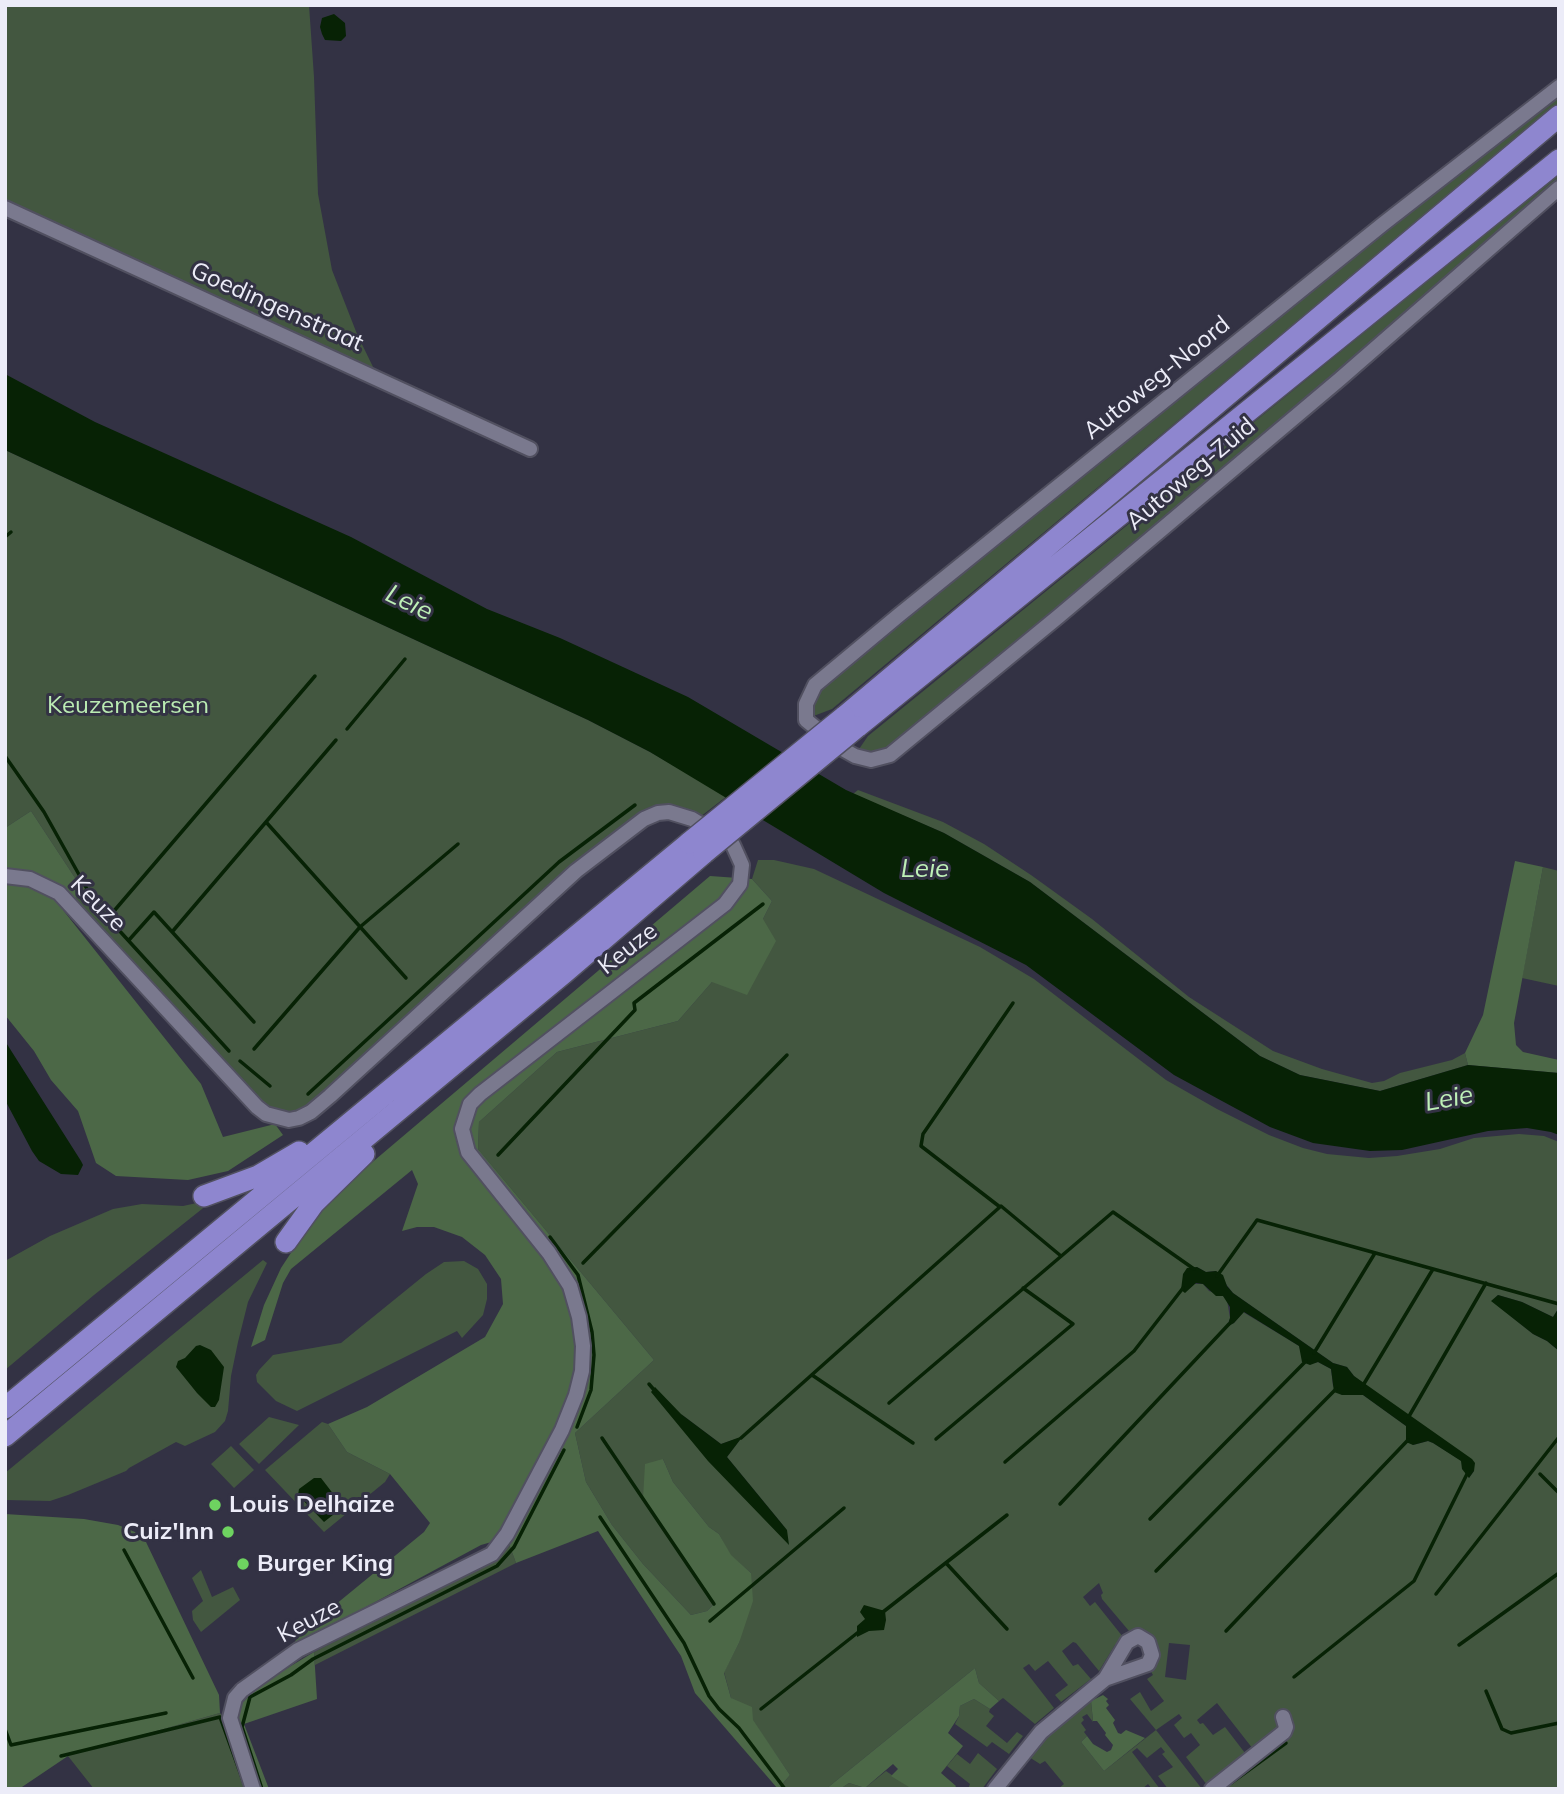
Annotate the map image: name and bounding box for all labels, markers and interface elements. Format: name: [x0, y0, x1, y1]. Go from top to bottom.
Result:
street label: Goedingenstraat: [186, 256, 368, 358]
street label: Autoweg-Noord: [1078, 310, 1236, 446]
street label: Autoweg-Zuid: [1121, 412, 1261, 536]
water label: Leie: [380, 578, 438, 628]
park label: Keuzemeersen: [47, 692, 209, 720]
water label: Leie: [901, 853, 949, 885]
street label: Keuze: [64, 870, 132, 938]
street label: Keuze: [593, 917, 663, 981]
water label: Leie: [1422, 1079, 1476, 1119]
place label: Louis Delhaize: [229, 1491, 395, 1519]
marker: Louis Delhaize: [207, 1497, 223, 1513]
place label: Cuiz'Inn: [123, 1518, 214, 1546]
marker: Cuiz'Inn: [220, 1524, 236, 1540]
place label: Burger King: [257, 1550, 393, 1578]
marker: Burger King: [235, 1556, 251, 1572]
street label: Keuze: [273, 1593, 345, 1649]

